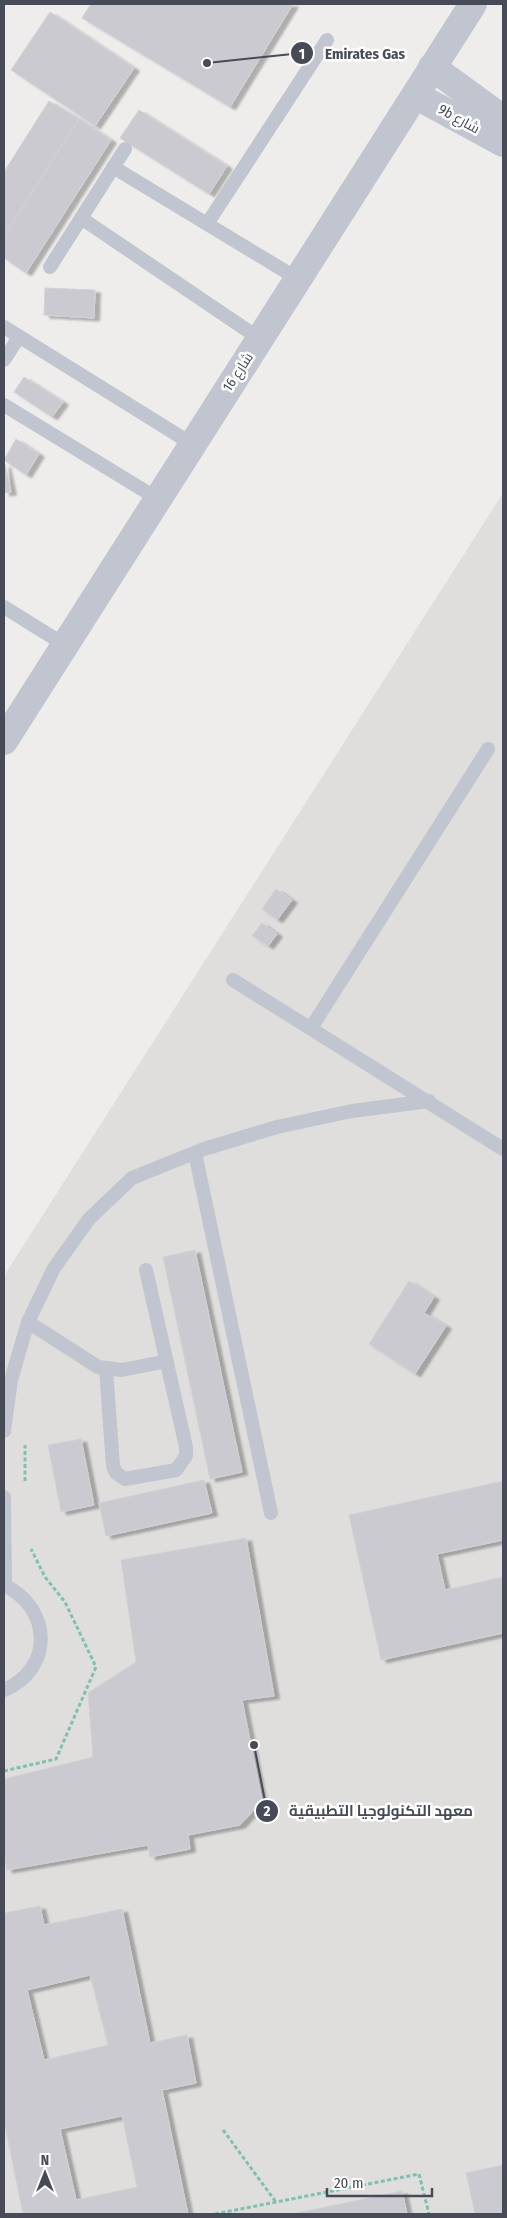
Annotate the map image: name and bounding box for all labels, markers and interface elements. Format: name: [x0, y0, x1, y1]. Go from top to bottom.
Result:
callout: Emirates Gas: [290, 38, 415, 68]
text: 1: [299, 45, 305, 63]
text: Emirates Gas: [325, 45, 405, 63]
street label: 9b شارع: [435, 101, 483, 137]
street label: شارع 16: [219, 349, 257, 395]
callout: معهد التكنولوجيا التطبيقية: [254, 1796, 483, 1826]
text: 2: [263, 1802, 271, 1820]
text: معهد التكنولوجيا التطبيقية: [289, 1802, 473, 1820]
north arrow: [20, 2148, 70, 2198]
text: N: [41, 2152, 49, 2169]
scale bar: [327, 2166, 432, 2198]
text: 20 m: [334, 2174, 364, 2192]

